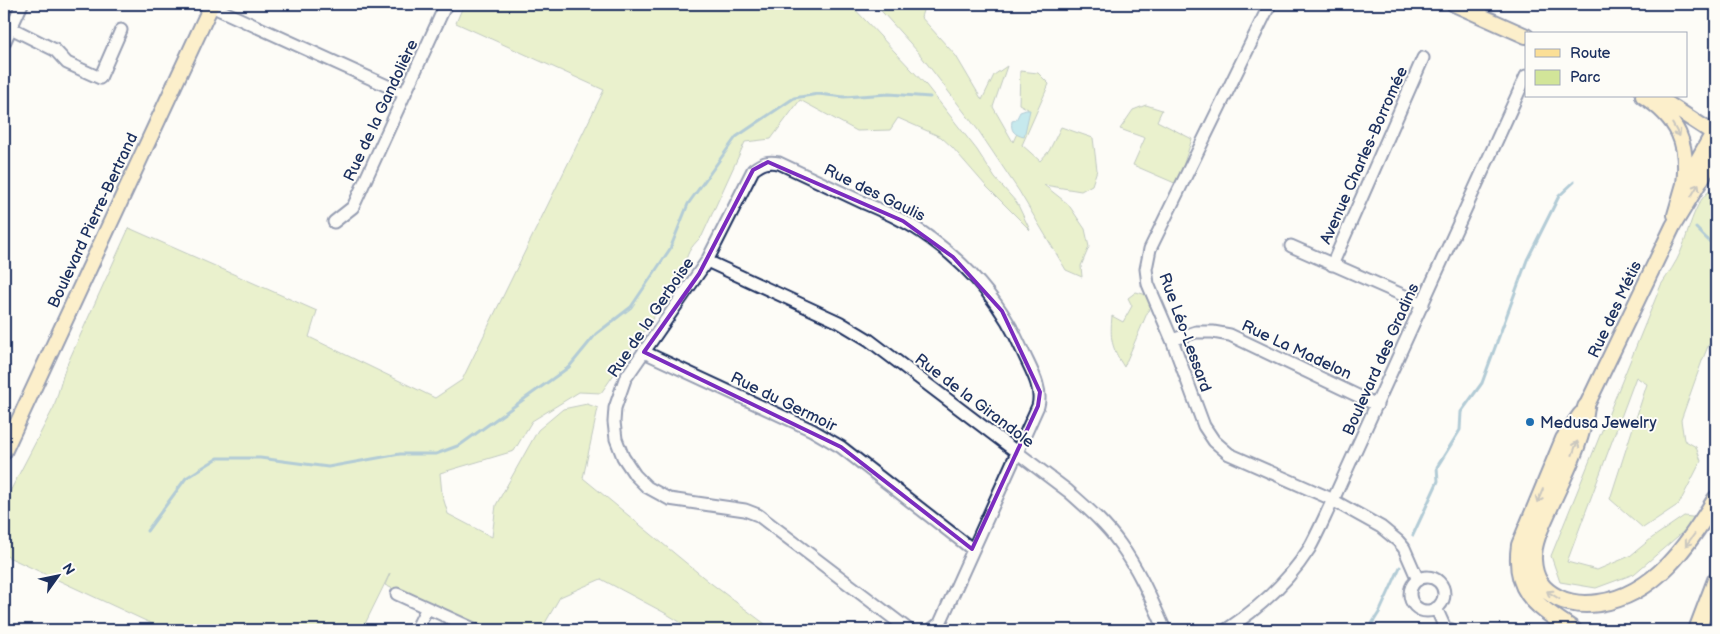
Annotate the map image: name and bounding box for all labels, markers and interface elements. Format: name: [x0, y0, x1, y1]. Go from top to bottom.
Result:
legend: [1525, 32, 1688, 98]
street label: Rue de la Gandolière: [340, 36, 423, 184]
text: Route: [1570, 44, 1611, 63]
street label: Avenue Charles-Borromée: [1317, 63, 1412, 247]
text: Parc: [1570, 68, 1600, 87]
one-way arrow: [1672, 123, 1682, 137]
street label: Boulevard Pierre-Bertrand: [44, 130, 142, 311]
street label: Rue des Gaulis: [821, 161, 928, 226]
one-way arrow: [1690, 184, 1700, 198]
street label: Rue de la Gerboise: [604, 254, 699, 381]
street label: Rue des Métis: [1585, 258, 1646, 361]
street label: Rue Léo-Lessard: [1154, 270, 1215, 395]
street label: Boulevard des Gradins: [1339, 281, 1424, 439]
street label: Rue La Madelon: [1238, 317, 1354, 384]
street label: Rue de la Girandole: [911, 350, 1038, 453]
street label: Rue du Germoir: [727, 368, 840, 436]
place label: Medusa Jewelry: [1540, 414, 1658, 433]
marker: Medusa Jewelry: [1524, 416, 1536, 428]
one-way arrow: [1571, 441, 1580, 456]
one-way arrow: [1535, 488, 1544, 503]
one-way arrow: [1684, 532, 1695, 546]
north arrow: [32, 552, 82, 602]
text: N: [58, 560, 78, 578]
one-way arrow: [1546, 589, 1560, 599]

